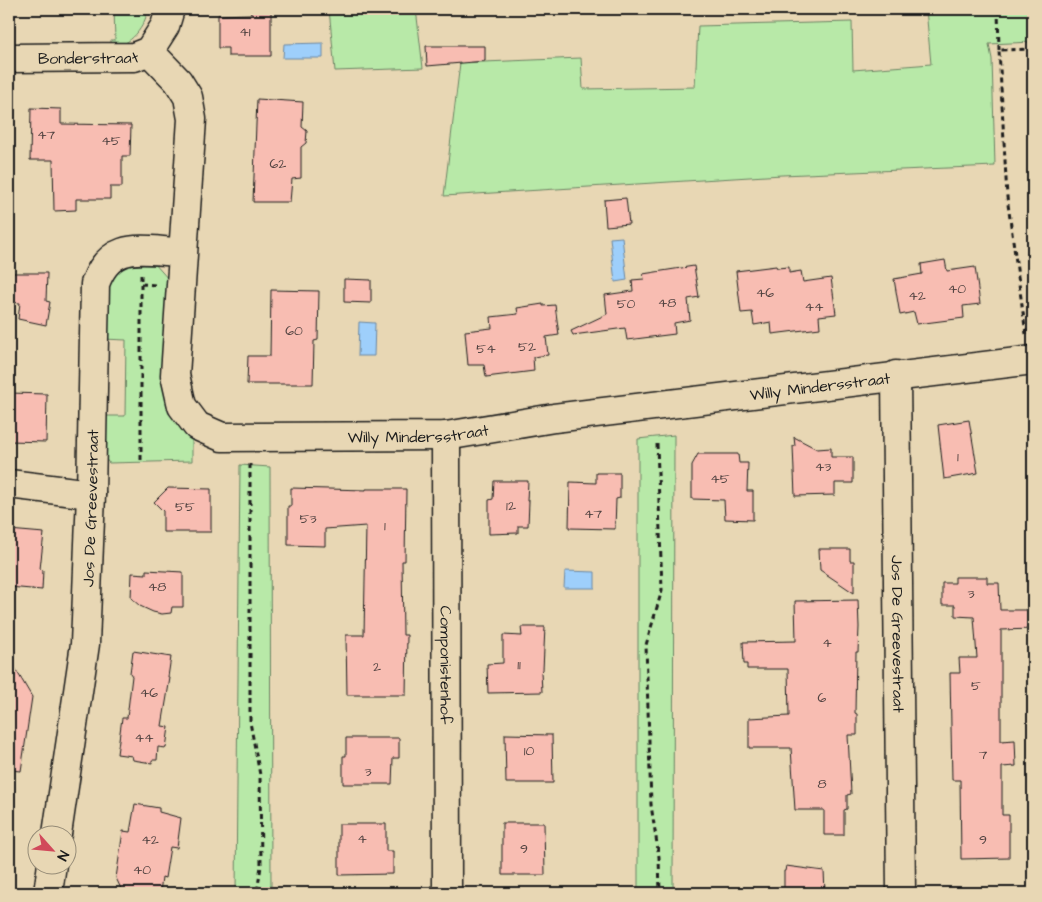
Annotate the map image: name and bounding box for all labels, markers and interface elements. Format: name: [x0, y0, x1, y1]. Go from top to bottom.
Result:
house number: 41: [239, 22, 251, 42]
street label: Bonderstraat: [38, 46, 143, 70]
house number: 47: [37, 125, 55, 145]
house number: 45: [101, 131, 121, 151]
house number: 62: [270, 154, 286, 174]
house number: 40: [948, 279, 966, 299]
house number: 46: [756, 283, 774, 303]
house number: 42: [908, 286, 926, 306]
house number: 48: [658, 293, 676, 313]
house number: 50: [617, 294, 636, 314]
house number: 44: [804, 297, 824, 317]
house number: 60: [285, 321, 303, 341]
house number: 52: [518, 337, 536, 357]
house number: 54: [476, 339, 496, 359]
street label: Willy Mindersstraat: [749, 367, 892, 406]
street label: Willy Mindersstraat: [348, 419, 491, 449]
street label: Jos De Greevestraat: [77, 429, 104, 587]
house number: 1: [957, 447, 959, 467]
house number: 43: [815, 457, 831, 477]
house number: 45: [710, 469, 730, 489]
house number: 12: [506, 496, 516, 516]
house number: 55: [175, 497, 195, 517]
house number: 47: [584, 504, 602, 524]
house number: 53: [299, 509, 317, 529]
house number: 1: [384, 516, 386, 536]
street label: Jos De Greevestraat: [886, 555, 909, 713]
house number: 48: [148, 577, 166, 597]
house number: 3: [967, 584, 975, 604]
street label: Componistenhof: [434, 606, 457, 725]
house number: 4: [822, 633, 832, 653]
house number: 11: [517, 655, 521, 675]
house number: 2: [373, 657, 381, 677]
house number: 5: [971, 676, 981, 696]
house number: 46: [140, 683, 158, 703]
house number: 6: [818, 688, 827, 708]
house number: 44: [134, 728, 154, 748]
house number: 10: [524, 741, 534, 761]
house number: 7: [979, 745, 988, 765]
house number: 3: [364, 762, 372, 782]
house number: 8: [817, 774, 827, 794]
north arrow: [28, 824, 78, 874]
house number: 4: [357, 829, 367, 849]
house number: 42: [141, 830, 159, 850]
house number: 9: [979, 830, 987, 850]
house number: 9: [520, 839, 528, 859]
text: N: [52, 847, 74, 864]
house number: 40: [133, 860, 151, 880]

